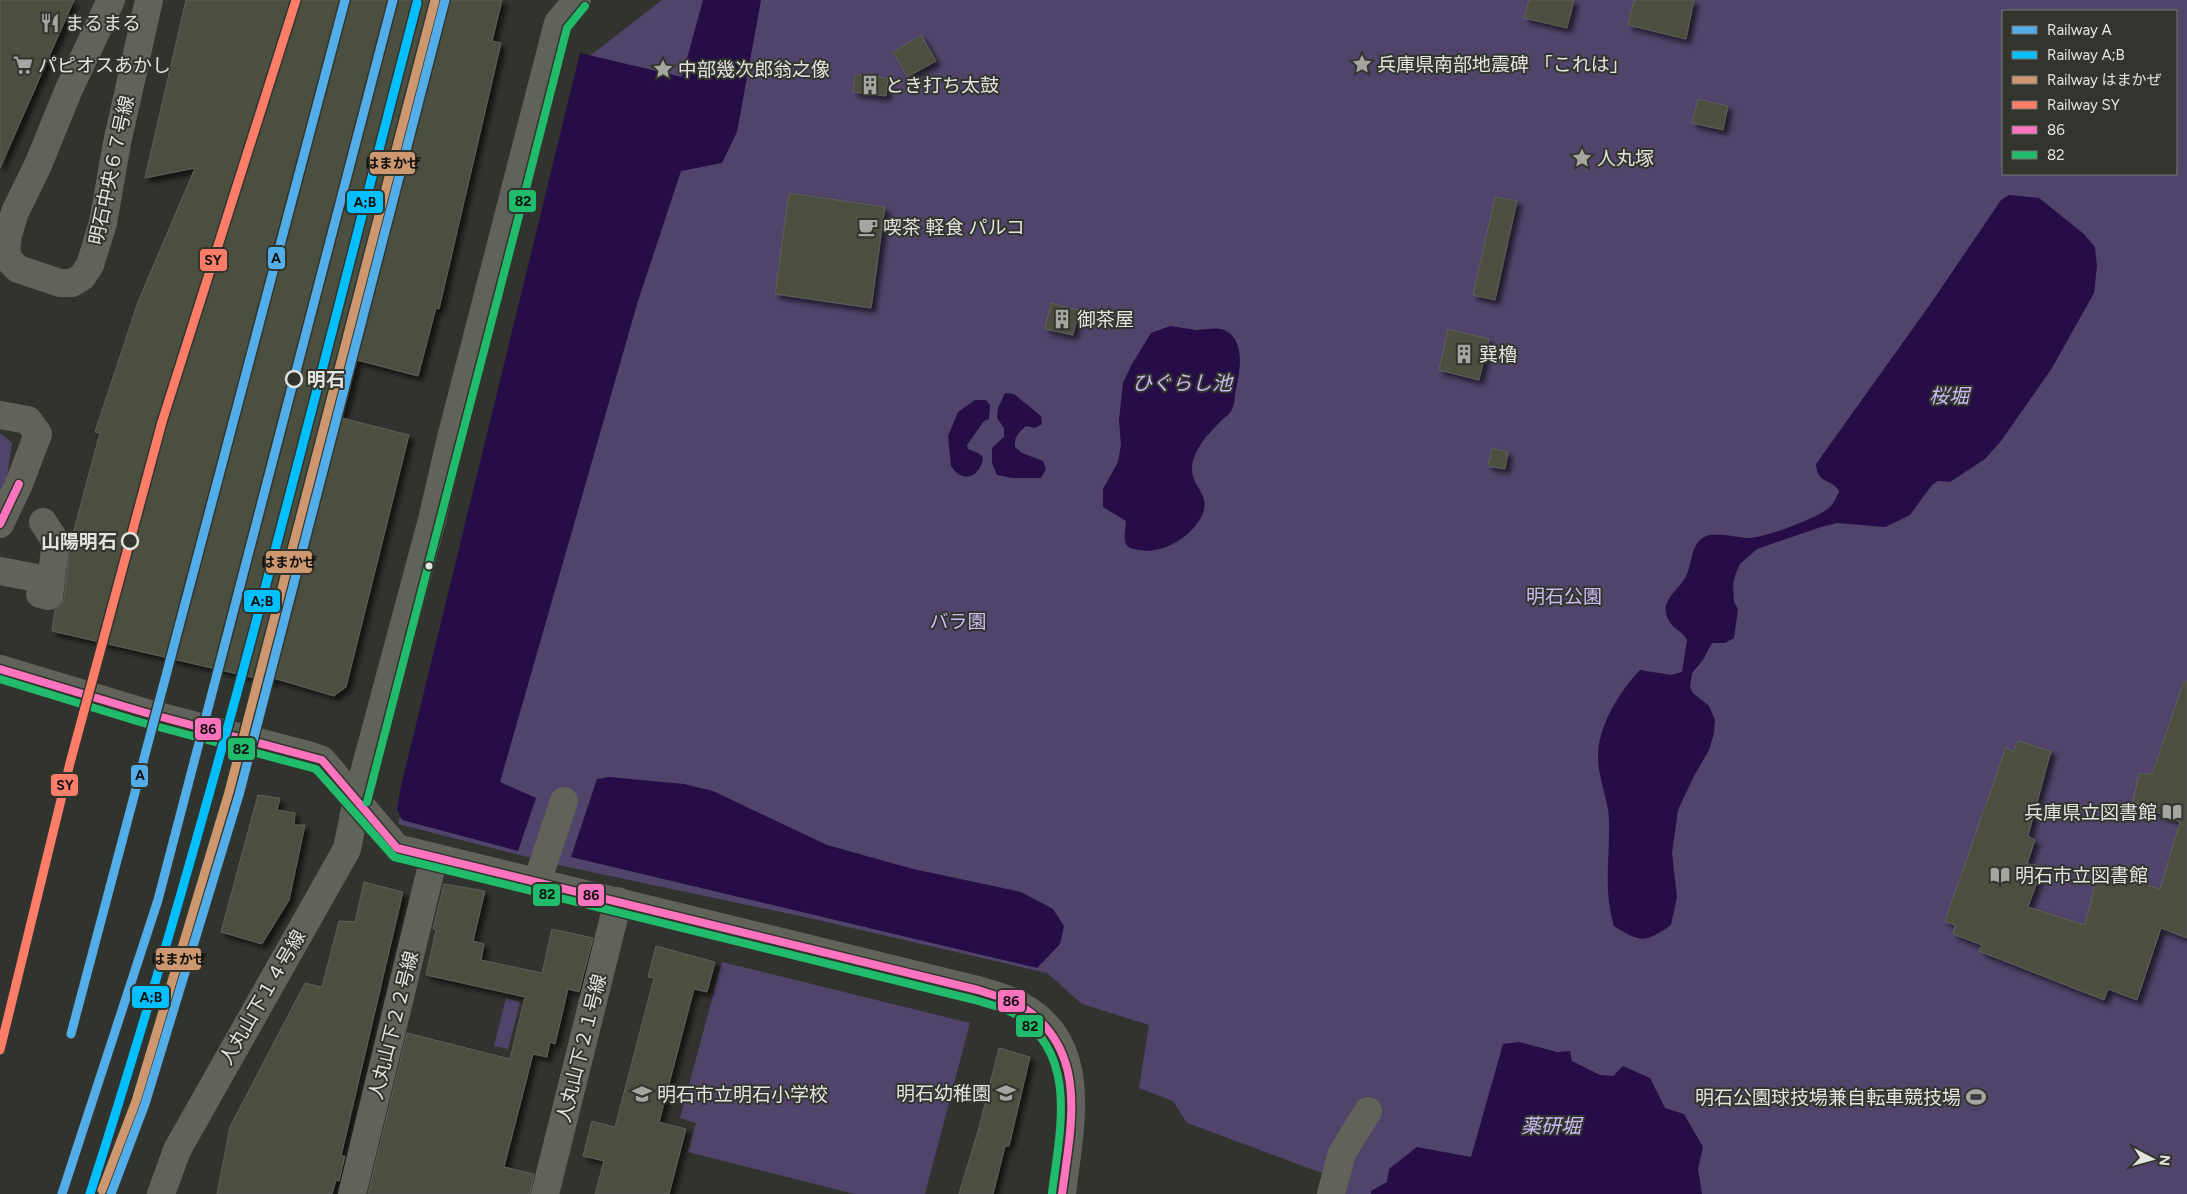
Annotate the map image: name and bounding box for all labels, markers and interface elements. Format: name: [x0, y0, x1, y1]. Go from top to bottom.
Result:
legend: [2002, 10, 2177, 175]
restaurant icon: まるまる: [39, 12, 61, 34]
place label: まるまる: [65, 12, 141, 35]
text: Railway A: [2047, 21, 2112, 39]
text: Railway A;B: [2047, 46, 2125, 64]
place icon: 兵庫県南部地震碑 「これは」: [1351, 53, 1373, 75]
place label: 兵庫県南部地震碑 「これは」: [1377, 53, 1629, 76]
supermarket icon: パピオスあかし: [12, 54, 34, 76]
place label: パピオスあかし: [38, 54, 171, 77]
place icon: 中部幾次郎翁之像: [652, 58, 674, 80]
place label: 中部幾次郎翁之像: [678, 58, 830, 81]
text: Railway はまかぜ: [2047, 71, 2162, 89]
building icon: とき打ち太鼓: [859, 74, 881, 96]
place label: とき打ち太鼓: [885, 74, 999, 97]
street label: 明石中央６７号線: [84, 93, 139, 247]
text: Railway SY: [2047, 96, 2120, 114]
text: 86: [2047, 121, 2065, 139]
text: 82: [2047, 146, 2065, 164]
place icon: 人丸塚: [1571, 147, 1593, 169]
place label: 人丸塚: [1597, 147, 1654, 170]
line badge: はまかぜ: [369, 151, 416, 175]
text: はまかぜ: [365, 155, 421, 172]
line badge: 82: [508, 189, 537, 213]
line badge: A;B: [346, 190, 384, 214]
text: 82: [515, 193, 531, 210]
text: A;B: [354, 194, 377, 211]
cafe icon: 喫茶 軽食 パルコ: [857, 216, 879, 238]
place label: 喫茶 軽食 パルコ: [883, 216, 1025, 239]
line badge: A: [267, 246, 286, 270]
line badge: SY: [199, 248, 228, 272]
text: A: [271, 250, 281, 267]
text: SY: [204, 252, 222, 269]
building icon: 御茶屋: [1051, 308, 1073, 330]
place label: 御茶屋: [1077, 308, 1134, 331]
building icon: 巽櫓: [1453, 343, 1475, 365]
place label: 巽櫓: [1479, 343, 1517, 366]
place label: 明石: [307, 368, 345, 391]
marker: 明石: [285, 370, 303, 388]
water label: ひぐらし池: [1132, 371, 1234, 395]
water label: 桜堀: [1929, 384, 1972, 408]
place label: 山陽明石: [41, 530, 117, 553]
marker: 山陽明石: [121, 532, 139, 550]
line badge: はまかぜ: [265, 550, 313, 574]
text: はまかぜ: [261, 554, 317, 571]
unlabelled marker: [424, 561, 434, 571]
park label: 明石公園: [1526, 585, 1602, 608]
line badge: A;B: [243, 589, 281, 613]
text: A;B: [251, 593, 274, 610]
park label: バラ園: [929, 610, 987, 633]
line badge: 86: [194, 717, 222, 741]
text: 86: [200, 721, 216, 738]
line badge: 82: [227, 737, 256, 761]
text: 82: [233, 741, 249, 758]
line badge: A: [130, 764, 149, 788]
text: A: [135, 767, 145, 784]
line badge: SY: [50, 773, 79, 797]
text: SY: [56, 777, 74, 794]
place label: 兵庫県立図書館: [2024, 801, 2157, 824]
library icon: 兵庫県立図書館: [2161, 801, 2183, 823]
library icon: 明石市立図書館: [1989, 864, 2011, 886]
place label: 明石市立図書館: [2015, 864, 2148, 887]
line badge: 82: [532, 883, 561, 907]
line badge: 86: [577, 883, 605, 907]
text: 82: [539, 886, 555, 903]
text: 86: [583, 887, 599, 904]
street label: 人丸山下１４号線: [214, 926, 310, 1069]
line badge: はまかぜ: [155, 947, 202, 971]
street label: 人丸山下２２号線: [364, 949, 423, 1102]
text: はまかぜ: [151, 951, 207, 968]
street label: 人丸山下２１号線: [552, 972, 611, 1125]
line badge: A;B: [131, 985, 170, 1009]
text: A;B: [140, 989, 163, 1006]
line badge: 86: [997, 989, 1026, 1013]
text: 86: [1003, 993, 1019, 1010]
line badge: 82: [1015, 1014, 1044, 1038]
text: 82: [1022, 1018, 1038, 1035]
place label: 明石幼稚園: [896, 1082, 991, 1105]
school or university icon: 明石幼稚園: [995, 1082, 1017, 1104]
school or university icon: 明石市立明石小学校: [631, 1083, 653, 1105]
place label: 明石市立明石小学校: [657, 1083, 828, 1106]
place label: 明石公園球技場兼自転車競技場: [1695, 1086, 1961, 1109]
sports icon: 明石公園球技場兼自転車競技場: [1965, 1086, 1987, 1108]
water label: 薬研堀: [1521, 1114, 1584, 1138]
north arrow: [2127, 1134, 2177, 1184]
text: N: [2155, 1154, 2173, 1167]

